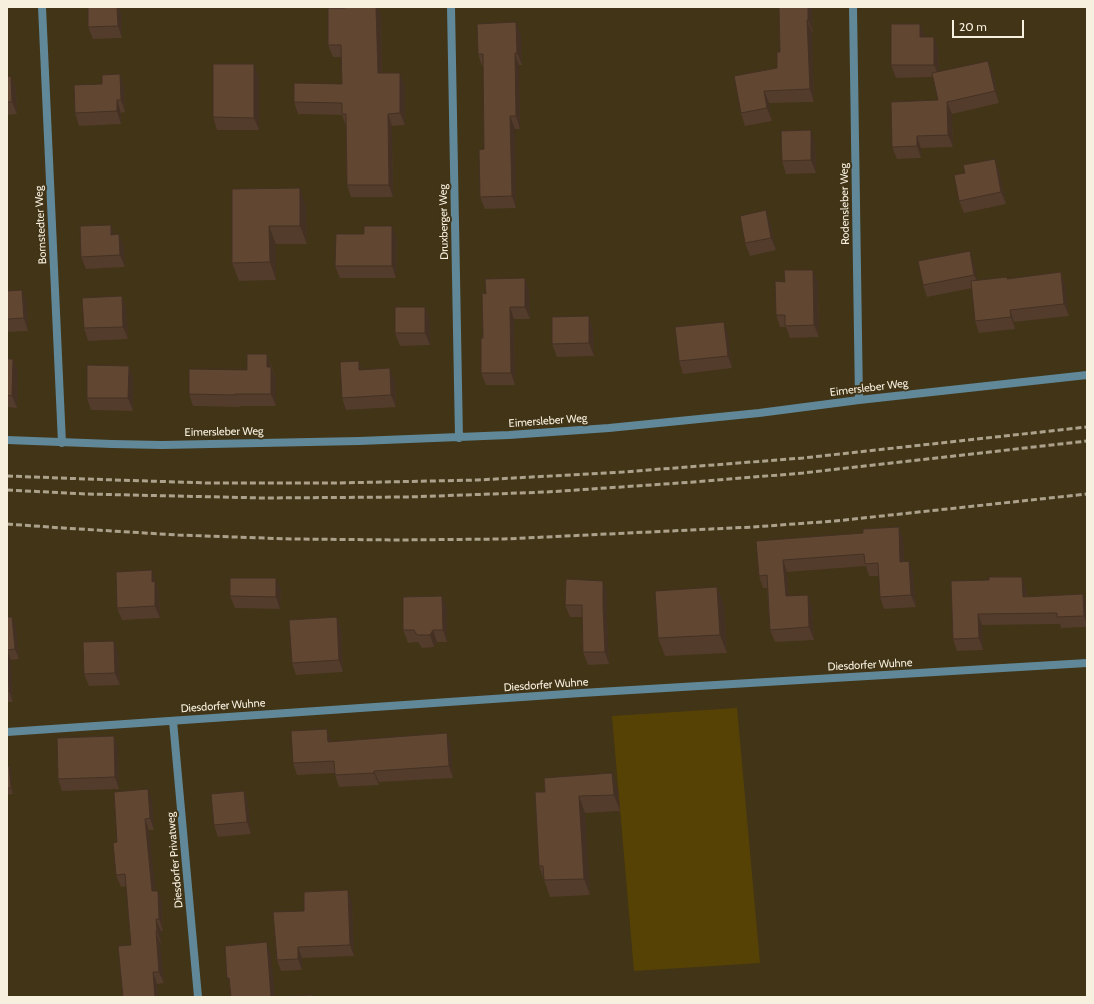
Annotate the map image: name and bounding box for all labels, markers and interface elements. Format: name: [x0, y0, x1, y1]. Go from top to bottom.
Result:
scale bar: [954, 12, 1026, 38]
text: 20 m: [959, 19, 987, 34]
street label: Rodensleber Weg: [838, 163, 852, 245]
street label: Druxberger Weg: [437, 184, 451, 260]
street label: Bornstedter Weg: [32, 185, 50, 265]
street label: Eimersleber Weg: [829, 377, 909, 399]
street label: Eimersleber Weg: [508, 412, 588, 430]
street label: Eimersleber Weg: [184, 425, 264, 439]
street label: Diesdorfer Wuhne: [827, 656, 913, 674]
street label: Diesdorfer Wuhne: [503, 675, 589, 695]
street label: Diesdorfer Wuhne: [180, 696, 266, 716]
street label: Diesdorfer Privatweg: [164, 811, 186, 909]

